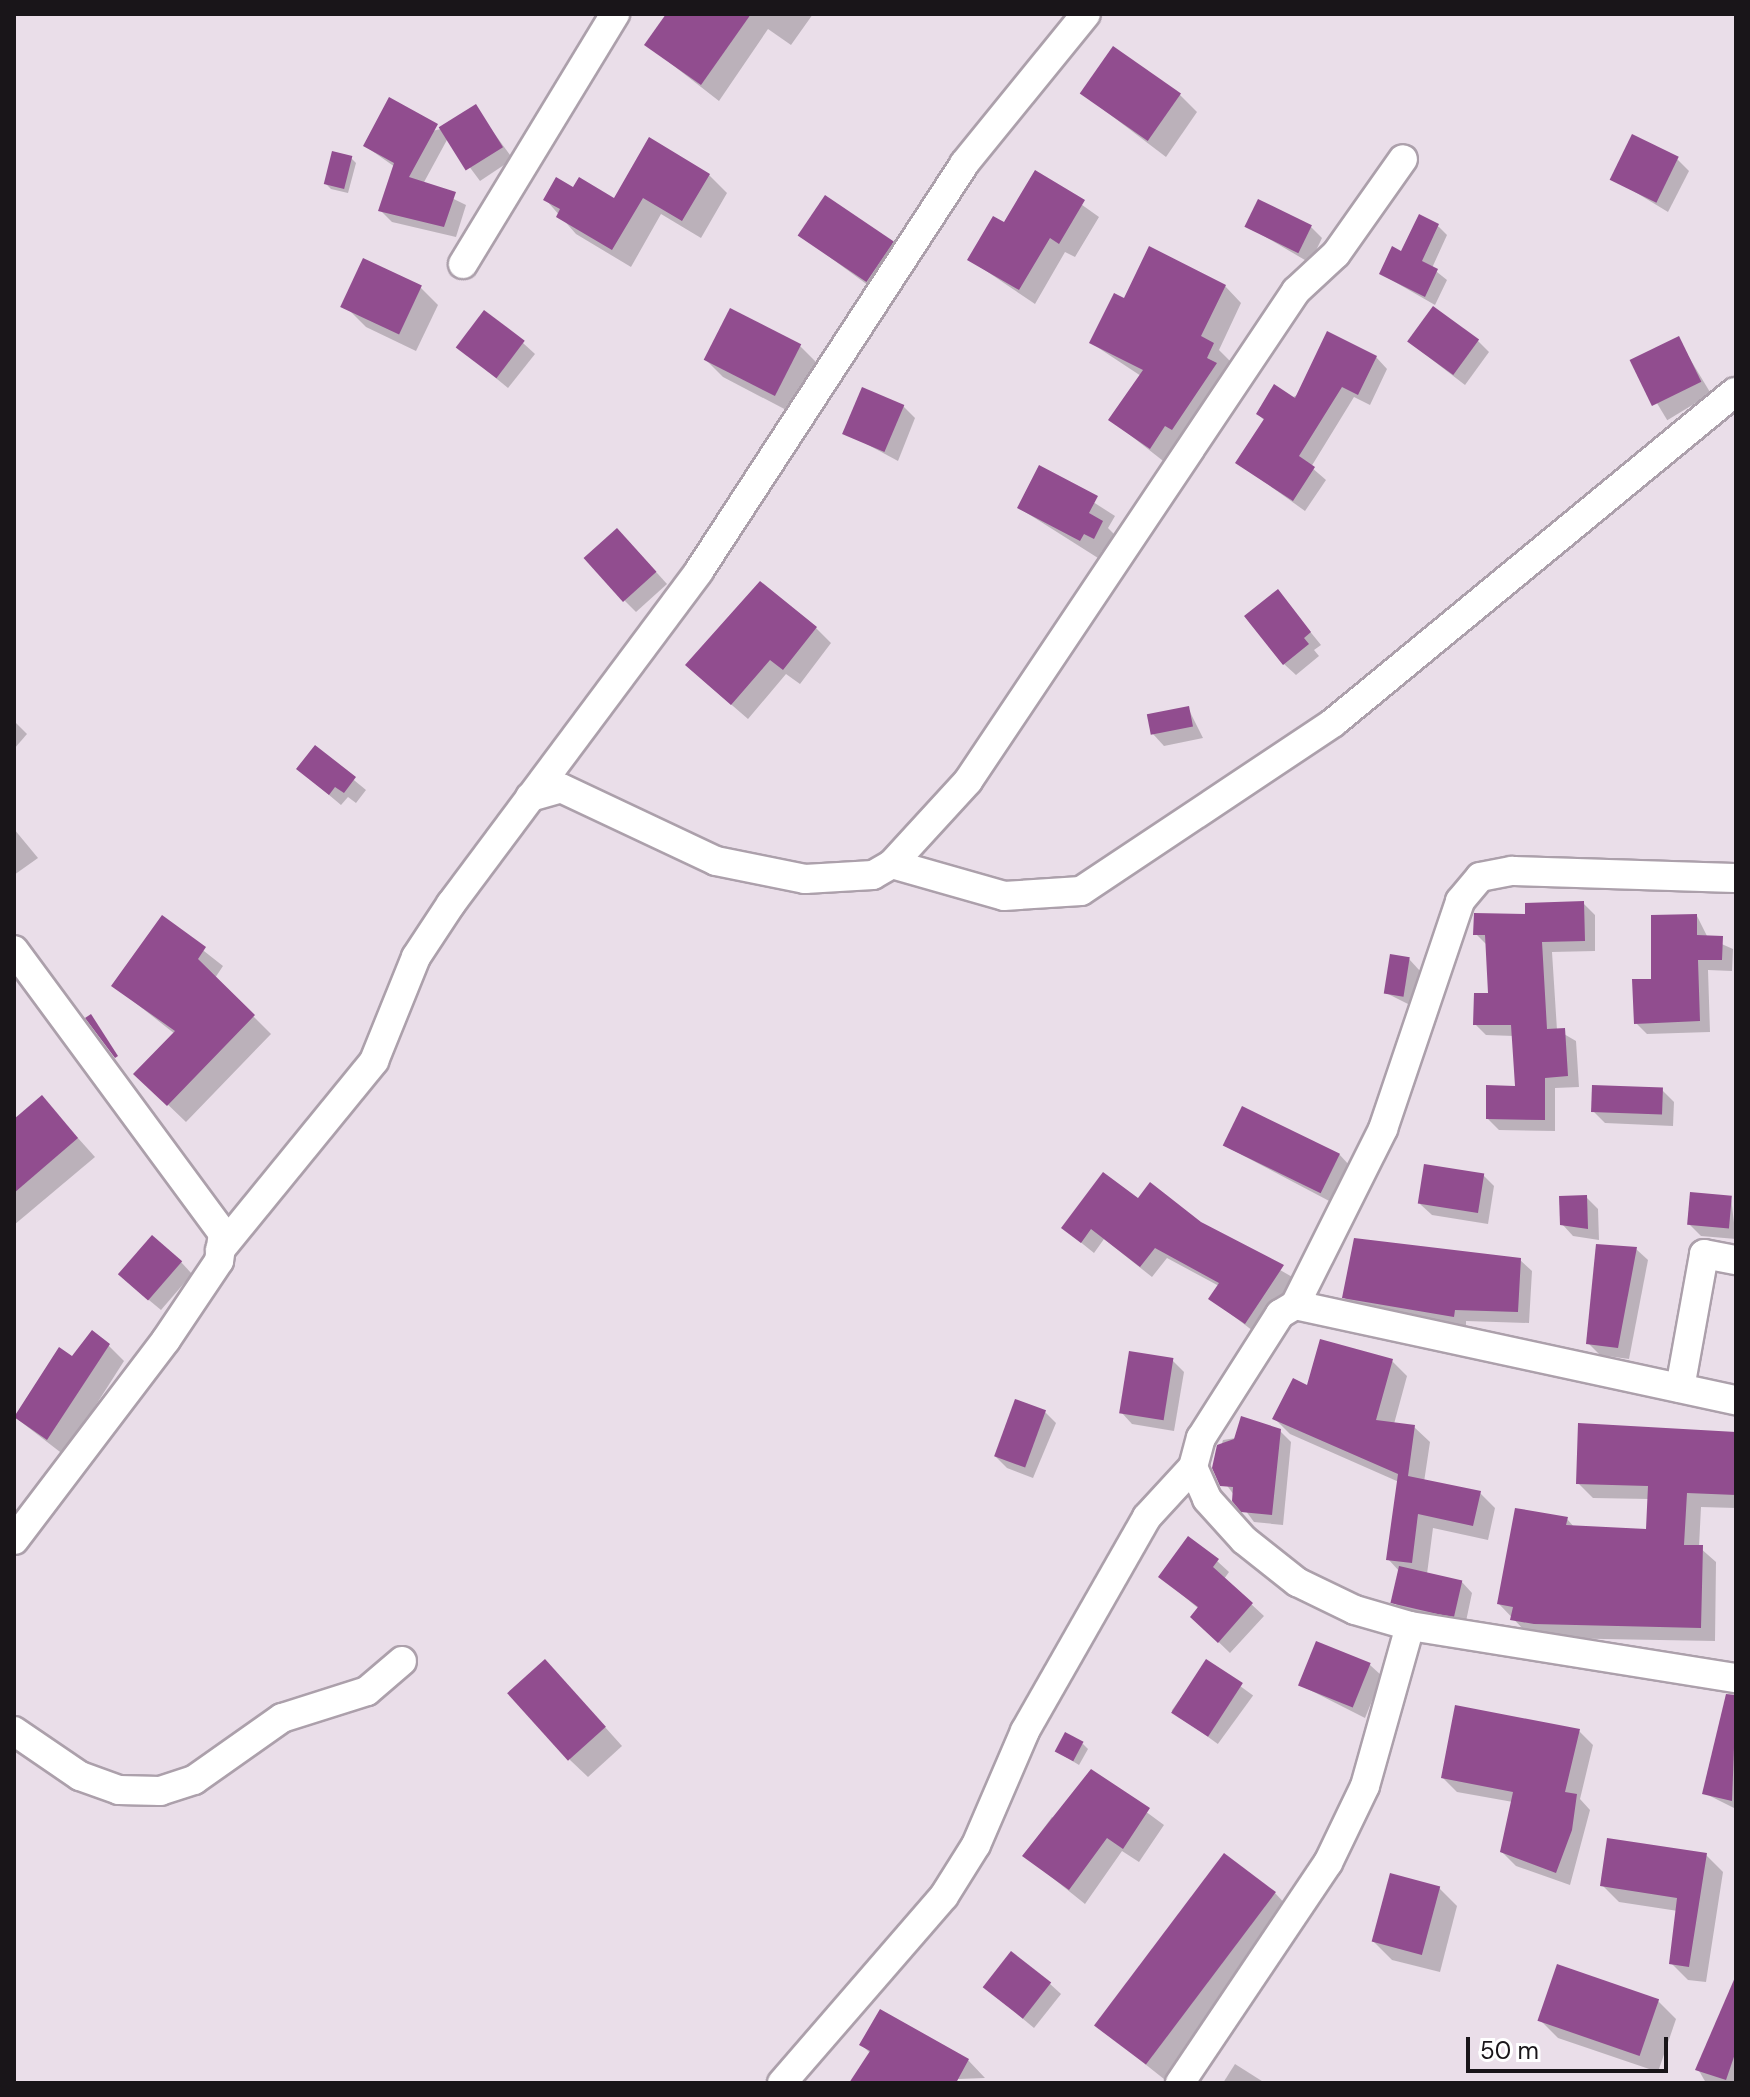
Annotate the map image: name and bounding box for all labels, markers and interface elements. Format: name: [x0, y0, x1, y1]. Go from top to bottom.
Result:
scale bar: [1470, 2021, 1672, 2071]
text: 50 m: [1480, 2035, 1539, 2066]

